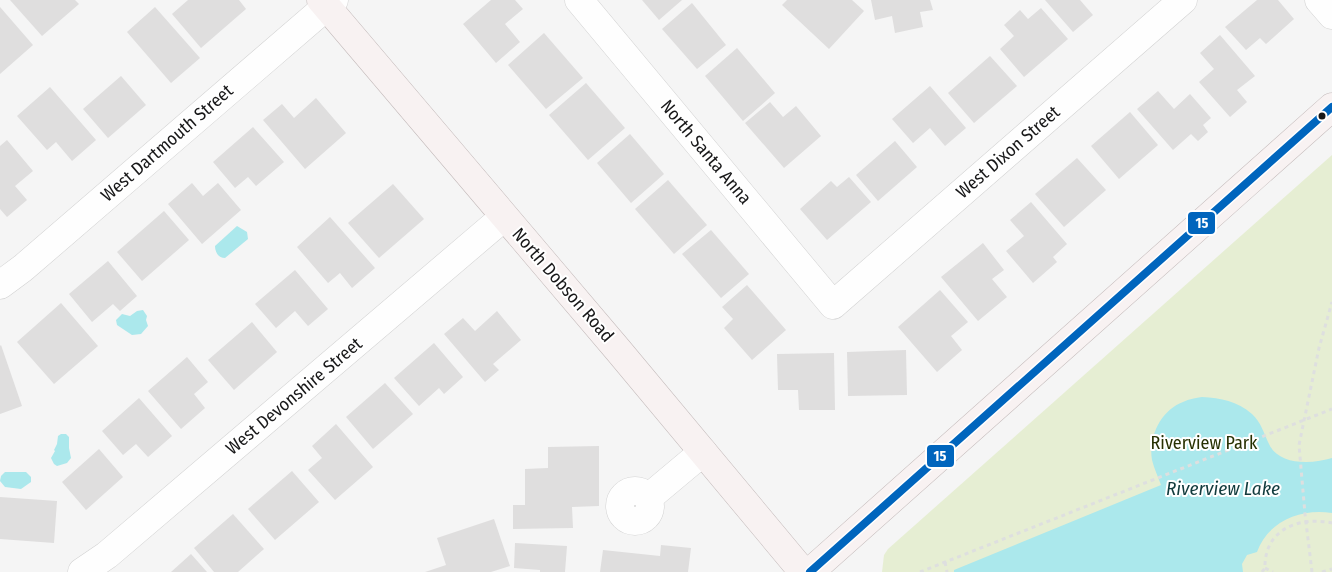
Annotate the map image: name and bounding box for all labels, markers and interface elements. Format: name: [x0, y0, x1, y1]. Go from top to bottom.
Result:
street label: West Dartmouth Street: [96, 80, 238, 206]
street label: North Santa Anna: [656, 95, 756, 209]
street label: West Dixon Street: [952, 101, 1064, 203]
unlabelled marker: [1317, 111, 1327, 121]
line badge: 15: [1187, 211, 1216, 235]
text: 15: [1196, 215, 1209, 232]
street label: North Dobson Road: [507, 223, 619, 347]
street label: West Devonshire Street: [221, 333, 367, 459]
park label: Riverview Park: [1151, 432, 1258, 454]
line badge: 15: [926, 444, 955, 468]
text: 15: [934, 448, 947, 465]
water label: Riverview Lake: [1166, 477, 1280, 500]

